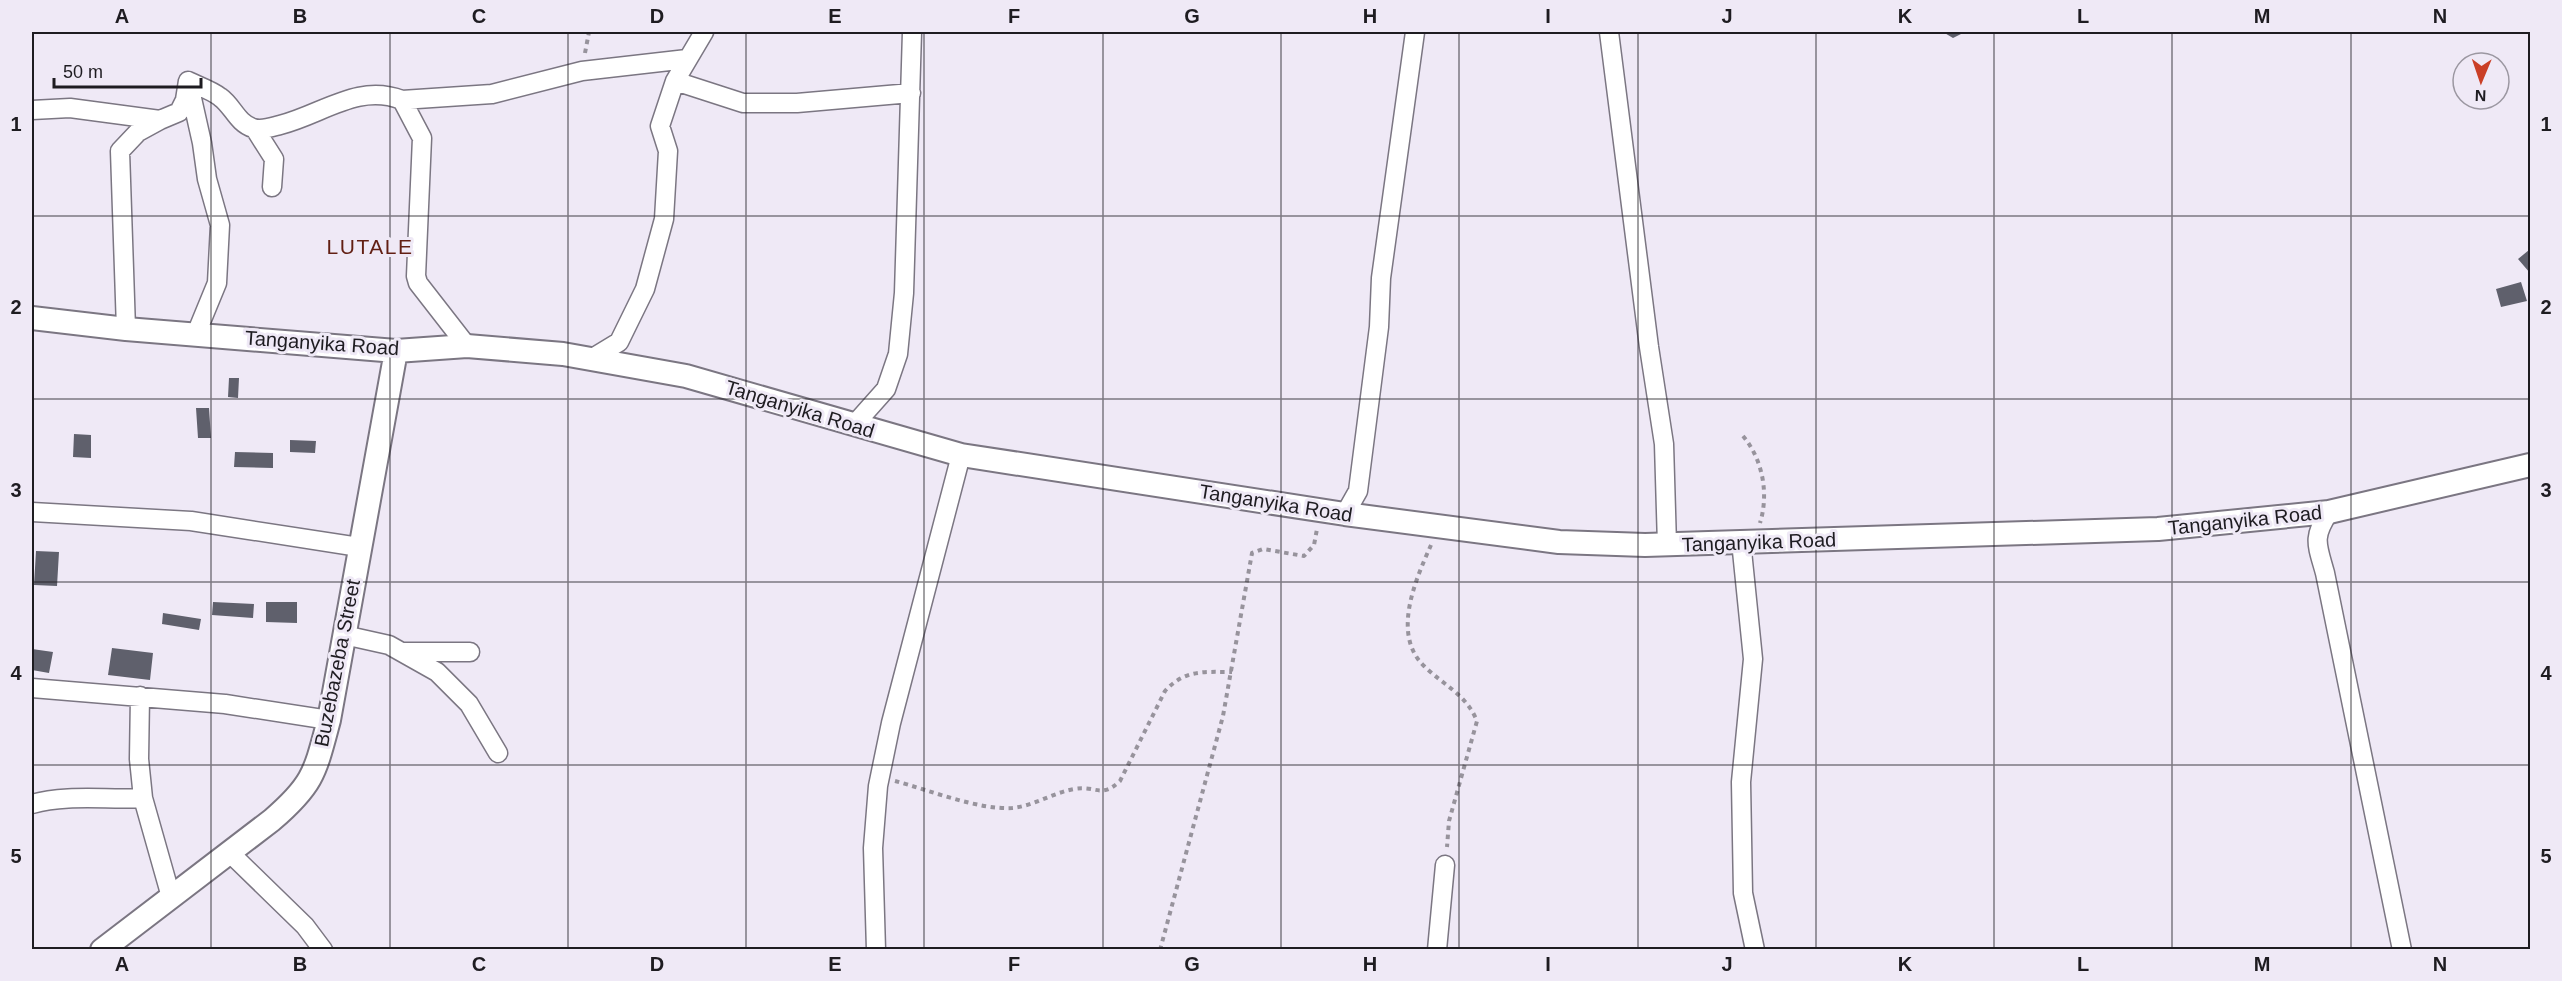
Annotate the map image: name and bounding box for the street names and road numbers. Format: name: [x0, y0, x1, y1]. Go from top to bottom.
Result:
street label: Tanganyika Road: [244, 327, 400, 359]
street label: Tanganyika Road: [723, 376, 877, 442]
street label: Tanganyika Road: [1198, 480, 1354, 526]
street label: Tanganyika Road: [2167, 501, 2323, 539]
street label: Tanganyika Road: [1681, 528, 1837, 556]
street label: Buzebazeba Street: [310, 577, 364, 749]

